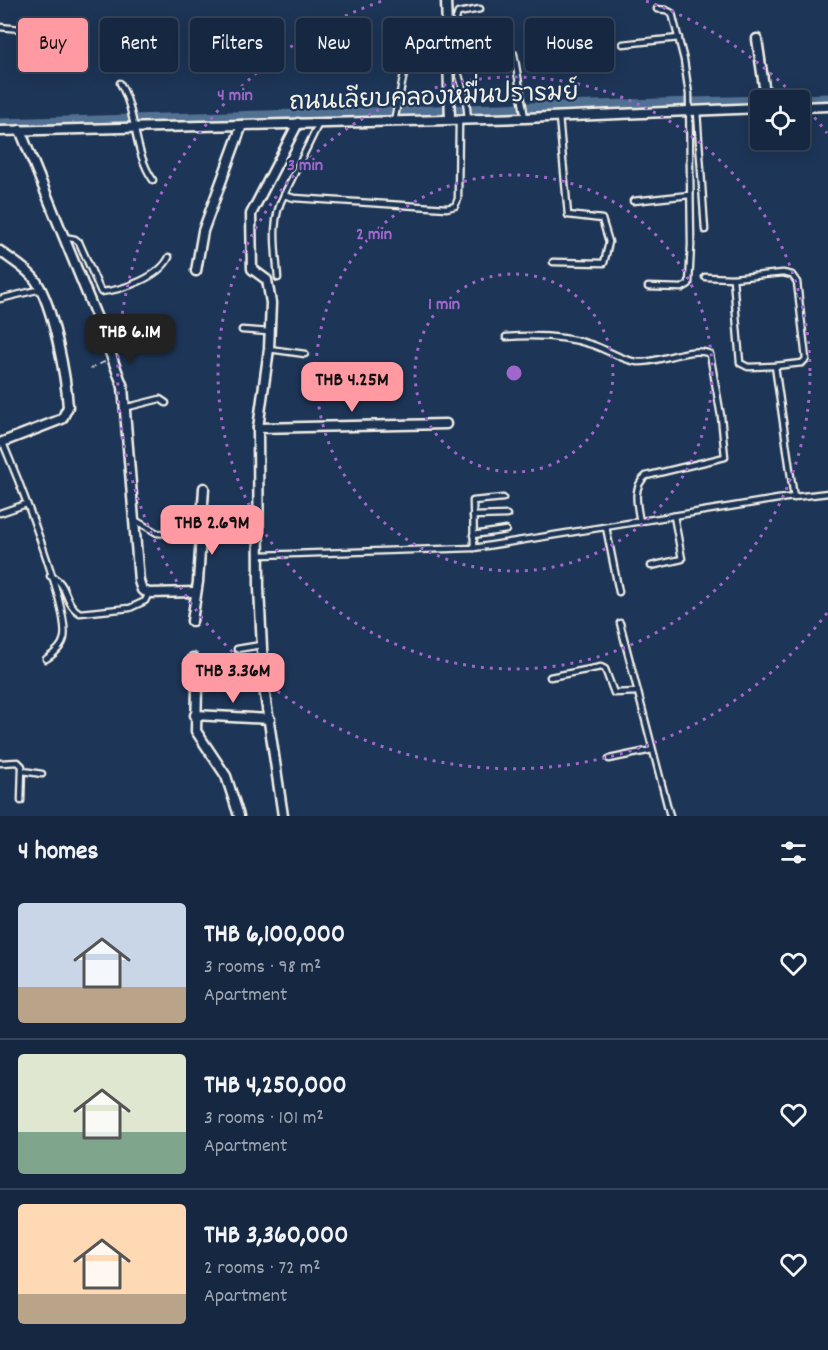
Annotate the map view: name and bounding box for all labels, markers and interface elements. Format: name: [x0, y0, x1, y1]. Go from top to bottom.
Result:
chip: Buy: [18, 18, 88, 72]
chip: Rent: [100, 18, 178, 72]
chip: Filters: [190, 18, 284, 72]
chip: New: [296, 18, 371, 72]
chip: Apartment: [383, 18, 513, 72]
chip: House: [525, 18, 614, 72]
street label: ถนนเลียบคลองหมื่นปรารมย์: [288, 69, 579, 121]
text: 4 min: [217, 84, 253, 109]
map controls: [750, 90, 810, 150]
button: locate: [750, 90, 810, 150]
text: 3 min: [287, 154, 323, 179]
text: 2 min: [356, 223, 392, 248]
text: 1 min: [428, 293, 460, 318]
pin: THB 6.1M: [68, 314, 192, 365]
text: THB 6.1M: [99, 319, 161, 347]
pin: THB 4.25M: [283, 362, 421, 413]
centre of rings: [504, 363, 524, 383]
text: THB 4.25M: [315, 367, 389, 395]
pin: THB 2.69M: [143, 505, 281, 556]
text: THB 2.69M: [174, 510, 250, 538]
pin: THB 3.36M: [164, 653, 302, 704]
text: THB 3.36M: [196, 658, 270, 686]
text: 4 homes: [18, 834, 98, 871]
icon: filters: [777, 836, 810, 869]
text: THB 6,100,000: [204, 917, 345, 954]
icon: home: [66, 927, 138, 999]
icon: heart: [777, 947, 810, 980]
text: 3 rooms · 98 m²: [204, 954, 321, 982]
text: Apartment: [204, 982, 287, 1010]
text: THB 4,250,000: [204, 1068, 347, 1105]
icon: home: [66, 1078, 138, 1150]
icon: heart: [777, 1098, 810, 1131]
text: 3 rooms · 101 m²: [204, 1105, 324, 1133]
text: Apartment: [204, 1133, 287, 1161]
text: THB 3,360,000: [204, 1218, 348, 1255]
icon: home: [66, 1228, 138, 1300]
icon: heart: [777, 1248, 810, 1281]
text: 2 rooms · 72 m²: [204, 1255, 320, 1283]
text: Apartment: [204, 1283, 287, 1311]

